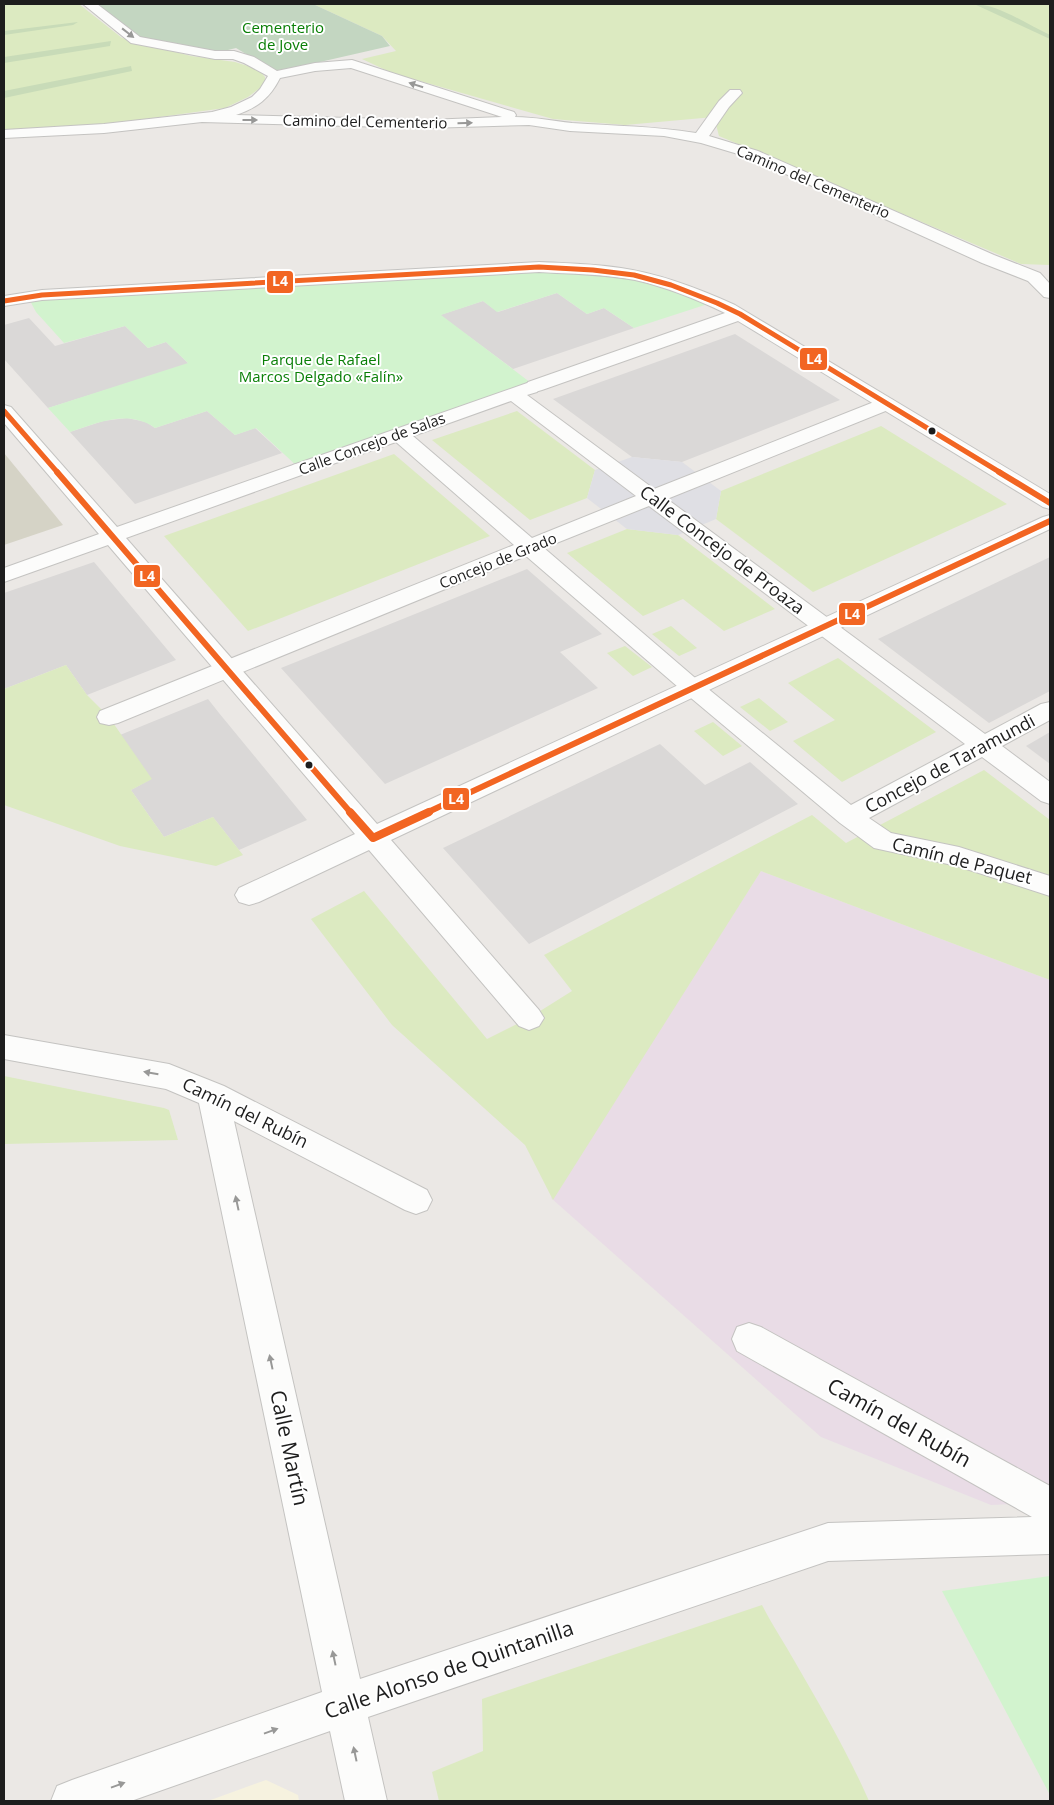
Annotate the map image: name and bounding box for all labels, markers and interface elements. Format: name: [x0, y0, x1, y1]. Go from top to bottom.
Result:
park label: Cementerio de Jove: [242, 17, 324, 54]
one-way arrow: [121, 28, 134, 39]
one-way arrow: [408, 81, 423, 89]
street label: Camino del Cementerio: [282, 110, 448, 132]
one-way arrow: [242, 116, 258, 124]
one-way arrow: [457, 119, 473, 127]
street label: Camino del Cementerio: [734, 140, 893, 223]
line badge: L4: [266, 270, 294, 294]
text: L4: [272, 271, 288, 290]
line badge: L4: [799, 347, 828, 371]
park label: Parque de Rafael Marcos Delgado «Falín»: [239, 349, 403, 386]
text: L4: [806, 349, 822, 368]
street label: Calle Concejo de Salas: [295, 407, 448, 479]
unlabelled marker: [927, 426, 937, 436]
street label: Calle Concejo de Proaza: [635, 479, 810, 619]
street label: Concejo de Grado: [436, 527, 559, 593]
line badge: L4: [133, 564, 161, 588]
text: L4: [139, 566, 155, 585]
line badge: L4: [838, 602, 866, 626]
text: L4: [844, 604, 860, 623]
street label: Concejo de Taramundi: [860, 708, 1039, 818]
unlabelled marker: [304, 760, 314, 770]
line badge: L4: [442, 787, 470, 811]
text: L4: [448, 789, 464, 808]
street label: Camín de Paquet: [890, 831, 1035, 889]
one-way arrow: [143, 1069, 159, 1077]
street label: Camín del Rubín: [178, 1071, 312, 1153]
one-way arrow: [232, 1195, 240, 1211]
one-way arrow: [266, 1354, 274, 1370]
street label: Camín del Rubín: [823, 1371, 976, 1473]
street label: Calle Martín: [264, 1387, 316, 1508]
street label: Calle Alonso de Quintanilla: [320, 1613, 577, 1725]
one-way arrow: [330, 1650, 338, 1665]
one-way arrow: [264, 1727, 279, 1735]
one-way arrow: [351, 1746, 359, 1761]
one-way arrow: [110, 1781, 125, 1788]

